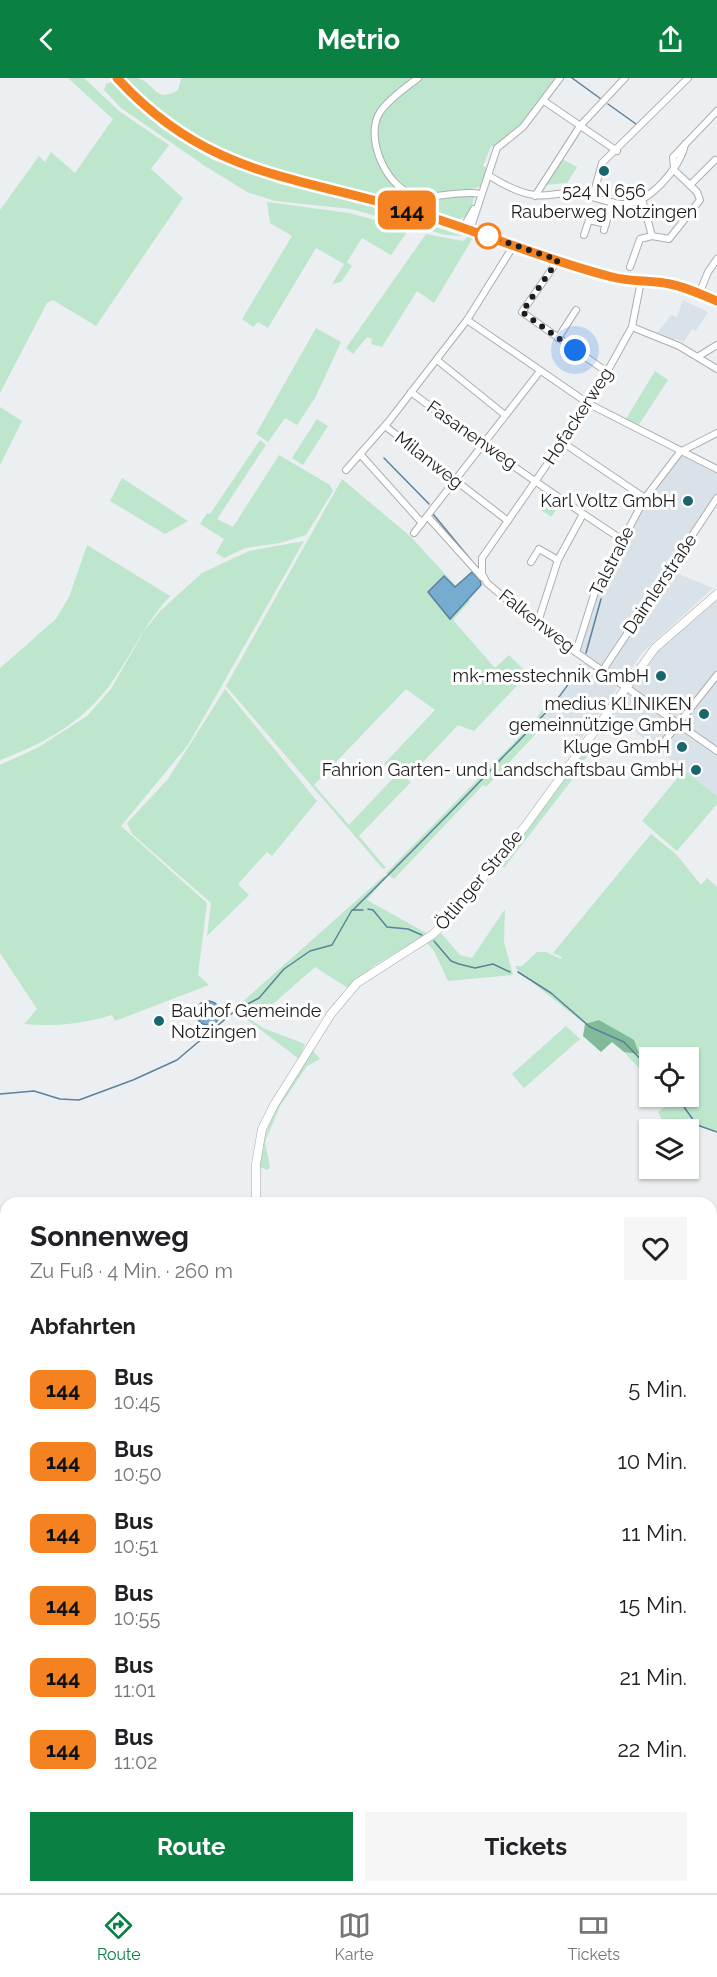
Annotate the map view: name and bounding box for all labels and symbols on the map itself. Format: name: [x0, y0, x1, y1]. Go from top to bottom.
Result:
marker: 524 N 656 Rauberweg Notzingen: [597, 164, 611, 178]
place label: 524 N 656 Rauberweg Notzingen: [511, 180, 697, 222]
line badge: 144: [372, 190, 442, 230]
unlabelled marker: [475, 223, 501, 249]
your location: [560, 335, 590, 365]
street label: Hofackerweg: [538, 363, 617, 468]
street label: Fasanenweg: [423, 396, 521, 473]
street label: Milanweg: [391, 426, 468, 493]
place label: Karl Voltz GmbH: [540, 490, 676, 511]
marker: Karl Voltz GmbH: [681, 494, 695, 508]
street label: Talstraße: [585, 522, 638, 599]
street label: Daimlerstraße: [618, 529, 701, 638]
street label: Falkenweg: [495, 585, 579, 657]
place label: mk-messtechnik GmbH: [453, 665, 649, 686]
marker: mk-messtechnik GmbH: [654, 669, 668, 683]
place label: medius KLINIKEN gemeinnützige GmbH: [509, 693, 692, 735]
marker: medius KLINIKEN gemeinnützige GmbH: [697, 707, 711, 721]
place label: Kluge GmbH: [563, 736, 670, 757]
marker: Kluge GmbH: [675, 740, 689, 754]
place label: Fahrion Garten- und Landschaftsbau GmbH: [322, 759, 684, 780]
marker: Fahrion Garten- und Landschaftsbau GmbH: [689, 763, 703, 777]
street label: Ötlinger Straße: [431, 825, 527, 934]
place label: Bauhof Gemeinde Notzingen: [171, 1000, 322, 1042]
marker: Bauhof Gemeinde Notzingen: [152, 1014, 166, 1028]

